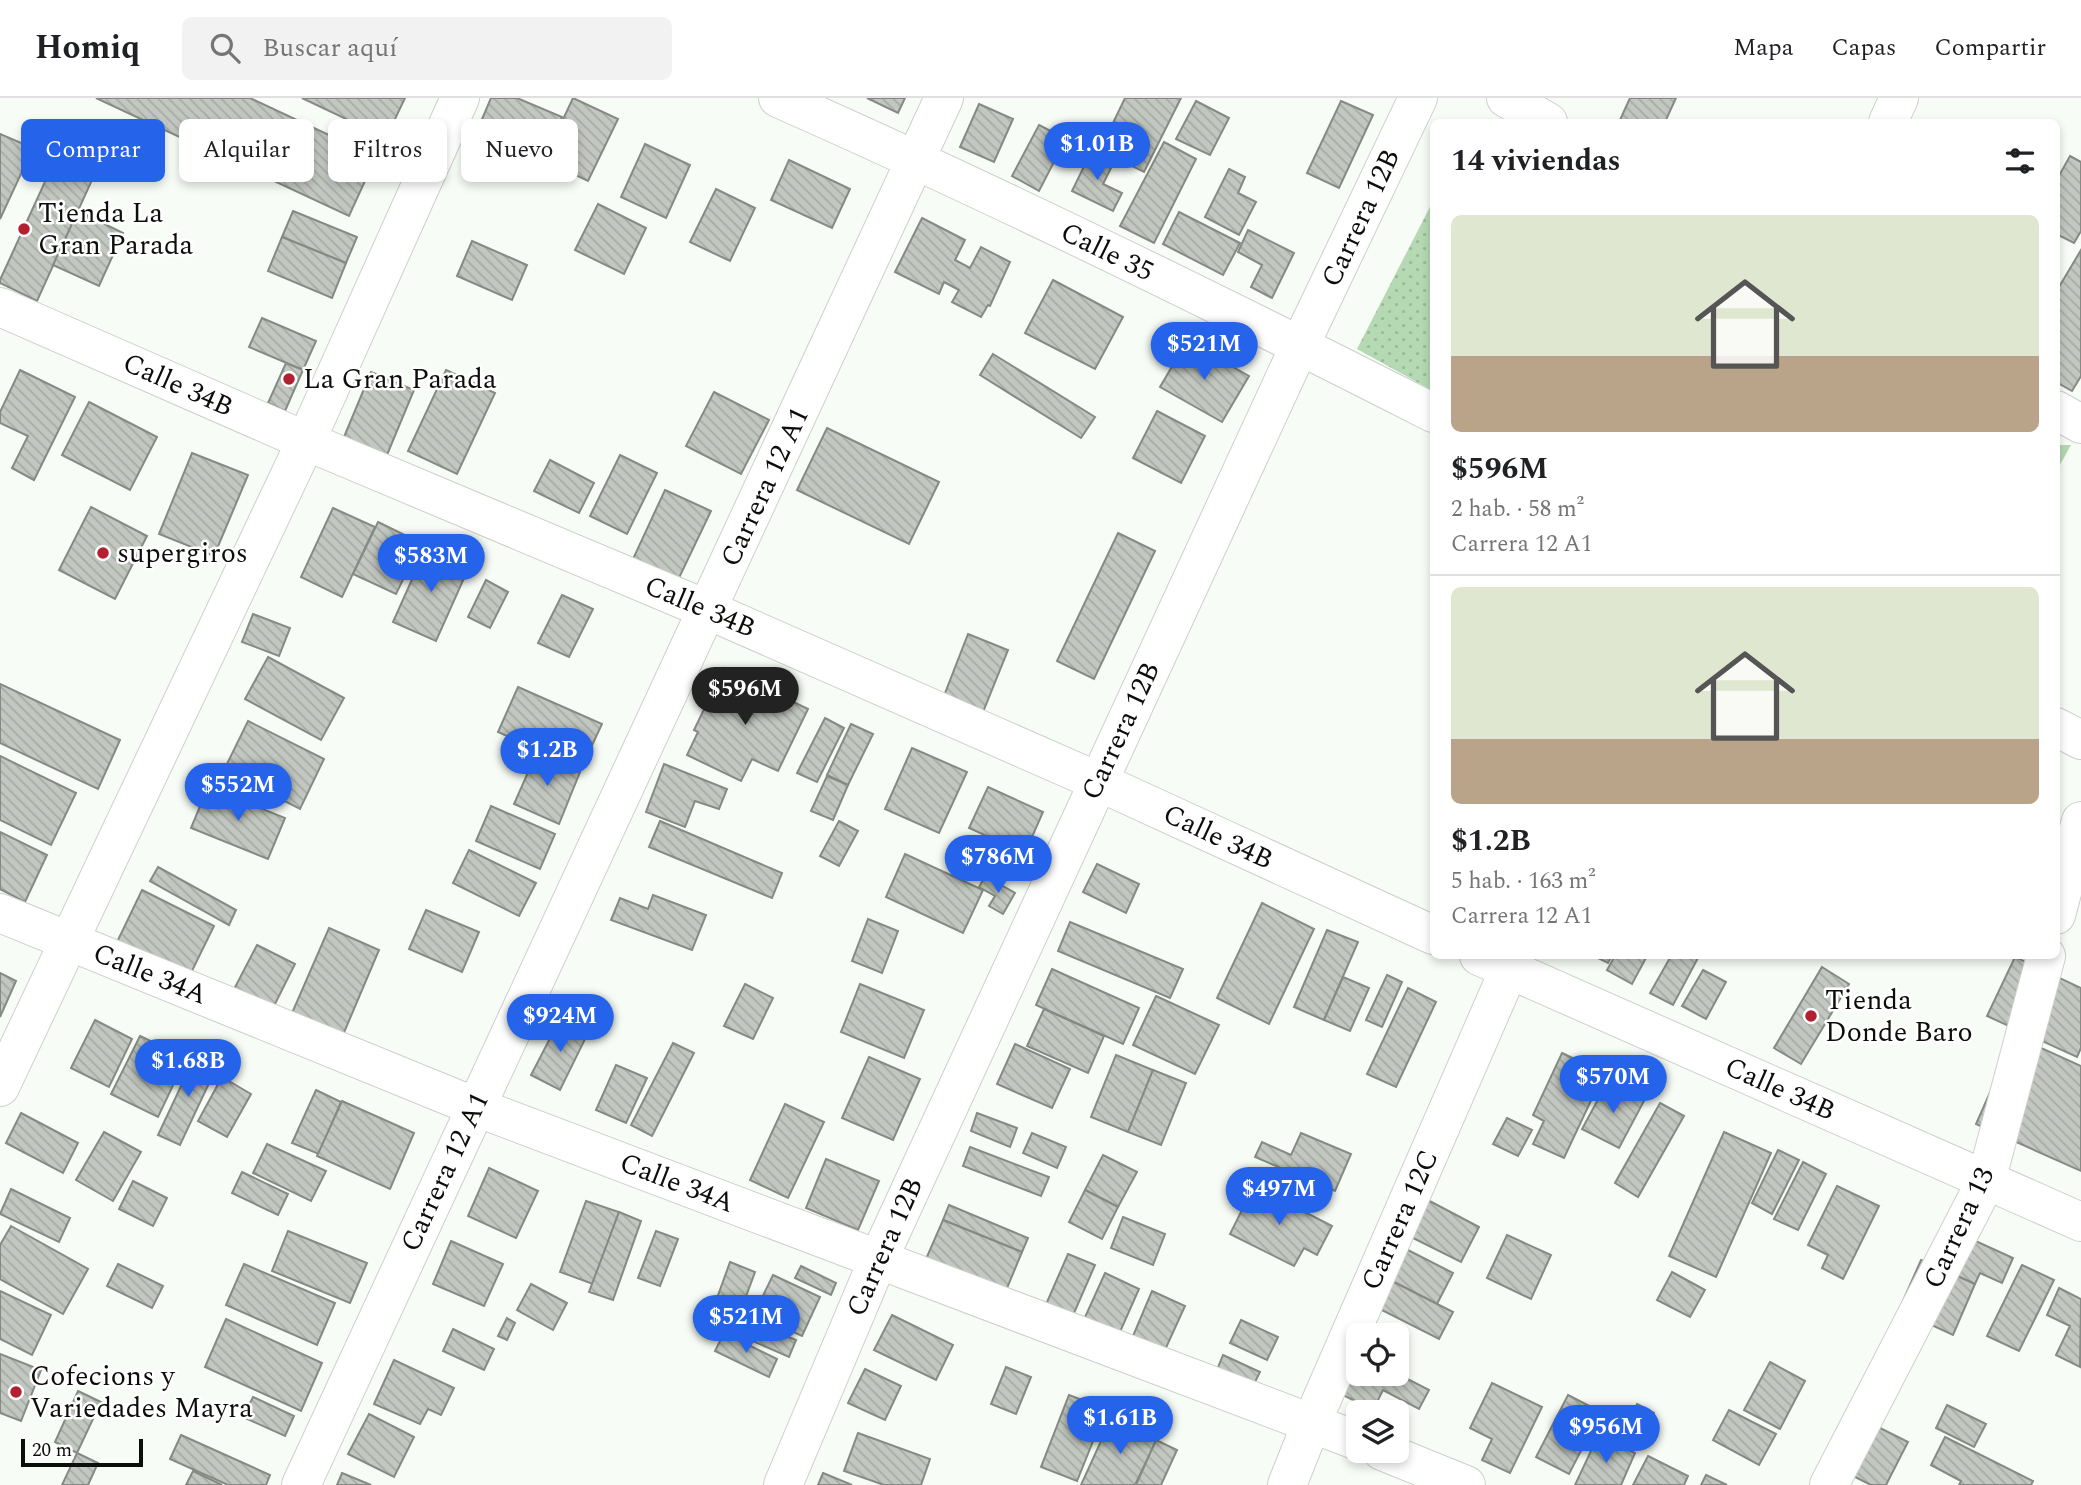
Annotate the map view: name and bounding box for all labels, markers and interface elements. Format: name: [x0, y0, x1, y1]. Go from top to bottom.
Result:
search box: [182, 17, 672, 80]
text: Homiq: [35, 23, 140, 73]
text: Buscar aquí: [262, 28, 397, 68]
icon: search: [206, 29, 244, 67]
text: Mapa: [1733, 30, 1793, 66]
text: Capas: [1831, 30, 1896, 66]
text: Compartir: [1934, 30, 2046, 66]
chip: Comprar: [21, 119, 165, 182]
chip: Alquilar: [179, 119, 314, 182]
chip: Filtros: [328, 119, 447, 182]
chip: Nuevo: [461, 119, 578, 182]
pin: $1.01B: [1040, 122, 1154, 182]
text: $1.01B: [1060, 127, 1134, 162]
text: 14 viviendas: [1451, 138, 1621, 184]
street label: Carrera 12B: [1310, 142, 1412, 294]
icon: filters: [2001, 142, 2039, 180]
place label: Tienda La Gran Parada: [38, 192, 194, 267]
street label: Calle 35: [1053, 211, 1161, 293]
marker: Tienda La Gran Parada: [16, 221, 32, 237]
icon: home: [1682, 261, 1808, 387]
pin: $521M: [1155, 322, 1253, 382]
text: $521M: [1167, 327, 1241, 362]
street label: Calle 34B: [116, 341, 240, 429]
place label: La Gran Parada: [303, 358, 497, 401]
marker: La Gran Parada: [281, 371, 297, 387]
street label: Carrera 12 A1: [709, 400, 821, 574]
text: $596M: [1451, 446, 1548, 492]
text: 2 hab. · 58 m²: [1451, 492, 1584, 527]
text: Carrera 12 A1: [1451, 527, 1592, 562]
place label: supergiros: [117, 532, 248, 575]
pin: $583M: [382, 534, 480, 594]
text: $583M: [394, 539, 468, 574]
marker: supergiros: [95, 545, 111, 561]
street label: Calle 34B: [638, 564, 762, 650]
icon: home: [1682, 633, 1808, 759]
street label: Carrera 12B: [1070, 655, 1172, 807]
pin: $596M: [696, 668, 794, 727]
text: $596M: [708, 672, 782, 707]
pin: $1.2B: [498, 728, 596, 788]
text: $1.2B: [516, 733, 578, 768]
pin: $552M: [189, 764, 287, 823]
text: $552M: [201, 768, 275, 803]
street label: Calle 34B: [1156, 793, 1280, 881]
text: $1.2B: [1451, 818, 1531, 864]
pin: $786M: [949, 836, 1047, 895]
text: $786M: [961, 840, 1035, 875]
text: 5 hab. · 163 m²: [1451, 864, 1596, 899]
text: Carrera 12 A1: [1451, 899, 1592, 934]
street label: Calle 34A: [86, 932, 214, 1016]
place label: Tienda Donde Baro: [1825, 979, 1973, 1054]
pin: $924M: [511, 995, 609, 1054]
text: $924M: [523, 999, 597, 1034]
marker: Tienda Donde Baro: [1803, 1008, 1819, 1024]
pin: $1.68B: [131, 1040, 245, 1099]
text: $1.68B: [151, 1044, 225, 1079]
street label: Calle 34B: [1718, 1045, 1842, 1133]
pin: $570M: [1564, 1056, 1662, 1115]
text: $570M: [1576, 1060, 1650, 1095]
street label: Carrera 12 A1: [389, 1085, 501, 1259]
street label: Calle 34A: [613, 1141, 741, 1225]
street label: Carrera 12C: [1350, 1143, 1450, 1297]
street label: Carrera 13: [1912, 1160, 2006, 1296]
pin: $497M: [1230, 1168, 1328, 1227]
street label: Carrera 12B: [835, 1171, 935, 1323]
text: $497M: [1242, 1172, 1316, 1207]
pin: $521M: [697, 1296, 795, 1355]
text: $521M: [709, 1300, 783, 1335]
map controls: [1346, 1323, 1409, 1463]
button: locate: [1346, 1323, 1409, 1386]
place label: Cofecions y Variedades Mayra: [30, 1355, 253, 1430]
marker: Cofecions y Variedades Mayra: [8, 1384, 24, 1400]
pin: $1.61B: [1063, 1396, 1177, 1456]
button: layers: [1346, 1400, 1409, 1463]
text: $1.61B: [1083, 1401, 1157, 1436]
pin: $956M: [1557, 1406, 1655, 1465]
text: $956M: [1569, 1410, 1643, 1445]
scale bar: [21, 1436, 144, 1468]
text: 20 m: [32, 1436, 72, 1465]

